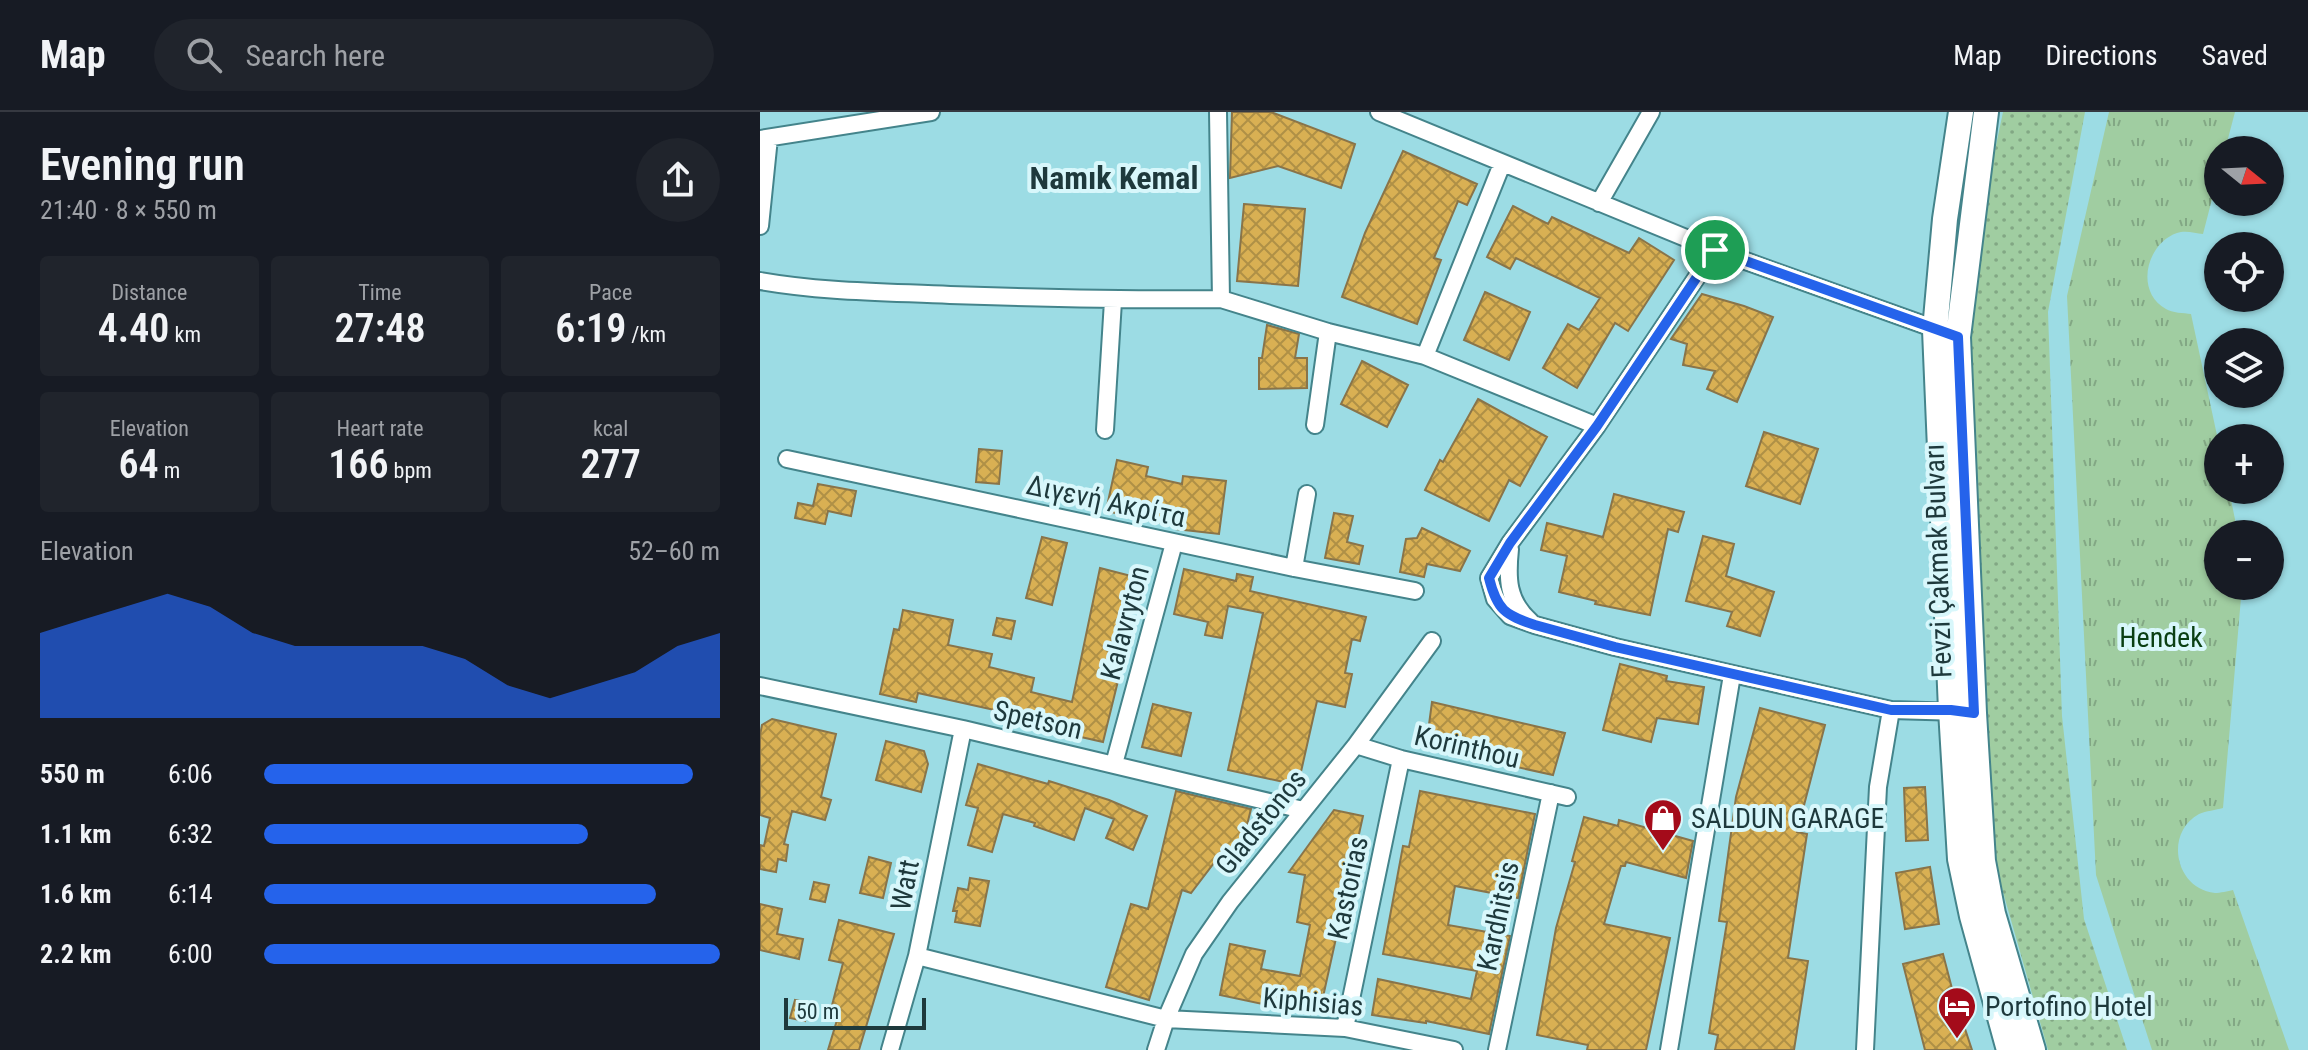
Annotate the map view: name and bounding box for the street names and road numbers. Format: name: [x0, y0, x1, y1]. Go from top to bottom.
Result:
street label: Fevzi Çakmak Bulvarı: [1917, 443, 1959, 679]
street label: Διγενή Ακρίτα: [1023, 468, 1189, 534]
street label: Kalavryton: [1094, 563, 1156, 683]
street label: Spetson: [990, 694, 1086, 746]
street label: Korinthou: [1411, 719, 1523, 775]
street label: Gladstonos: [1209, 763, 1313, 881]
street label: Kastorias: [1321, 833, 1375, 943]
street label: Watt: [884, 857, 926, 913]
street label: Kardhitsis: [1470, 858, 1526, 974]
street label: Kiphisias: [1261, 981, 1365, 1023]

